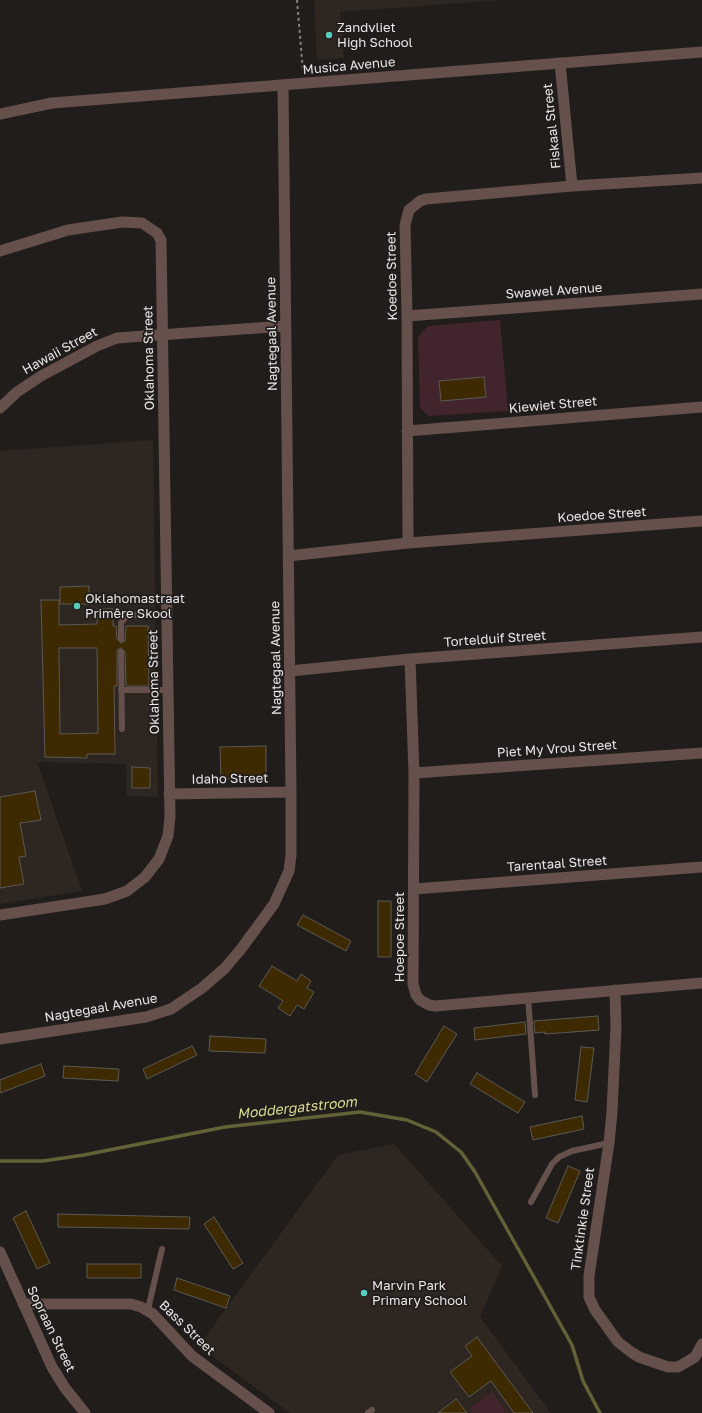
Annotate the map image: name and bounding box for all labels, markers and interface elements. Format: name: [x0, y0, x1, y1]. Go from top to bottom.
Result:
place label: Zandvliet High School: [337, 20, 413, 51]
marker: Zandvliet High School: [324, 30, 334, 40]
street label: Musica Avenue: [302, 54, 396, 78]
street label: Fiskaal Street: [540, 82, 564, 170]
street label: Koedoe Street: [383, 231, 401, 321]
street label: Nagtegaal Avenue: [263, 277, 281, 391]
street label: Swawel Avenue: [505, 280, 603, 302]
street label: Oklahoma Street: [140, 305, 158, 411]
street label: Hawaii Street: [20, 324, 100, 378]
street label: Kiewiet Street: [508, 393, 598, 417]
street label: Koedoe Street: [557, 504, 647, 526]
place label: Oklahomastraat Primêre Skool: [85, 591, 185, 622]
marker: Oklahomastraat Primêre Skool: [72, 601, 82, 611]
street label: Nagtegaal Avenue: [267, 601, 285, 715]
street label: Tortelduif Street: [443, 628, 547, 650]
street label: Oklahoma Street: [145, 629, 163, 735]
street label: Piet My Vrou Street: [496, 737, 618, 761]
street label: Idaho Street: [191, 771, 269, 787]
street label: Tarentaal Street: [506, 853, 608, 875]
street label: Hoepoe Street: [392, 892, 408, 982]
street label: Nagtegaal Avenue: [44, 990, 158, 1026]
water label: Moddergatstroom: [236, 1093, 358, 1123]
street label: Tinktinkie Street: [568, 1166, 598, 1272]
place label: Marvin Park Primary School: [372, 1278, 467, 1309]
street label: Sopraan Street: [24, 1284, 78, 1374]
marker: Marvin Park Primary School: [359, 1288, 369, 1298]
street label: Bass Street: [156, 1298, 218, 1358]

